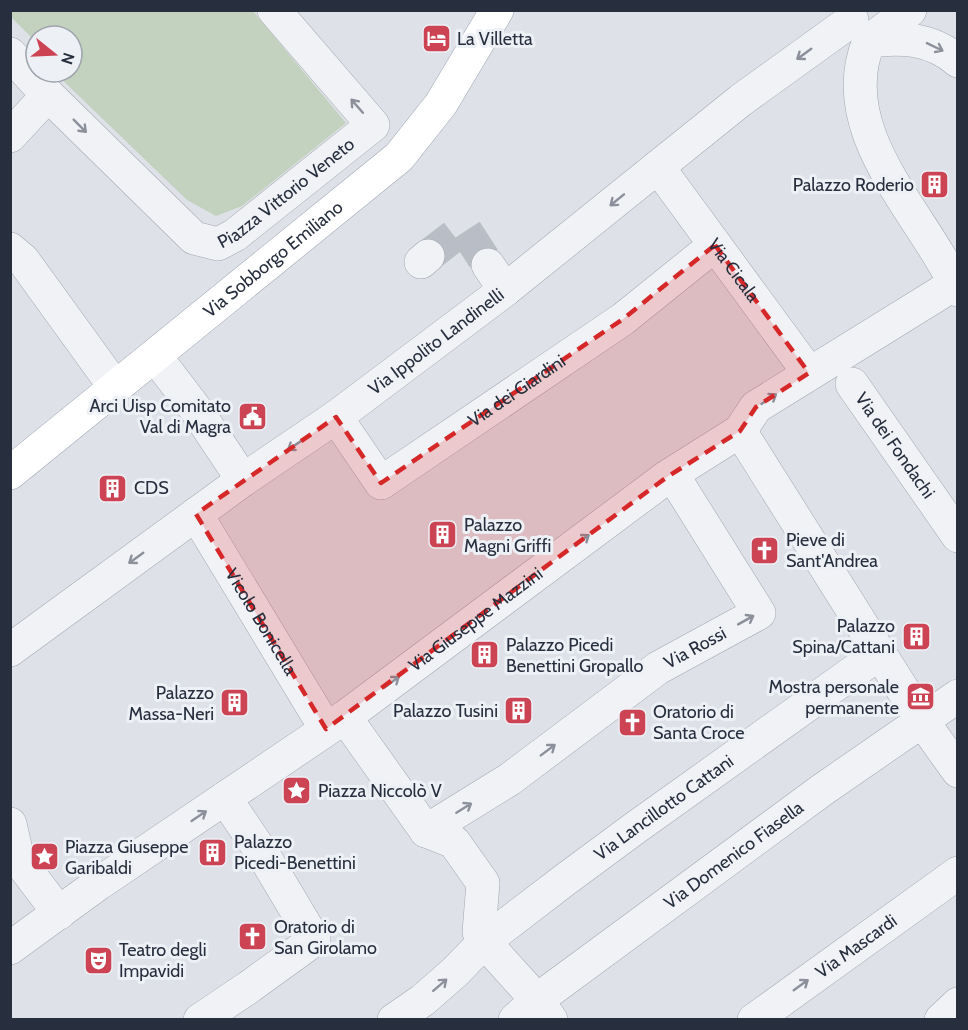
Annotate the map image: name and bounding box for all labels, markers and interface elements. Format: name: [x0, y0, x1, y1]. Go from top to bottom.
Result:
hotel icon: La Villetta: [420, 23, 452, 55]
north arrow: [24, 24, 84, 84]
place label: La Villetta: [457, 28, 533, 50]
one-way arrow: [926, 42, 944, 54]
one-way arrow: [797, 48, 813, 60]
text: N: [57, 50, 79, 67]
one-way arrow: [350, 99, 364, 114]
one-way arrow: [73, 119, 88, 134]
street label: Piazza Vittorio Veneto: [214, 133, 359, 253]
building icon: Palazzo Roderio: [919, 169, 951, 201]
place label: Palazzo Roderio: [793, 174, 914, 196]
one-way arrow: [609, 193, 625, 206]
street label: Via Sobborgo Emiliano: [199, 196, 347, 322]
street label: Via Cicala: [703, 234, 764, 307]
street label: Via Ippolito Landinelli: [364, 284, 508, 400]
street label: Via dei Giardini: [464, 350, 570, 432]
street label: Via dei Fondachi: [850, 388, 940, 503]
one-way arrow: [761, 393, 777, 405]
place label: Arci Uisp Comitato Val di Magra: [90, 395, 231, 438]
public building icon: Arci Uisp Comitato Val di Magra: [236, 400, 268, 432]
one-way arrow: [286, 438, 303, 451]
building icon: CDS: [97, 472, 129, 504]
place label: CDS: [134, 477, 169, 499]
place label: Palazzo Magni Griffi: [464, 514, 551, 557]
building icon: Palazzo Magni Griffi: [427, 519, 459, 551]
place label: Pieve di Sant'Andrea: [786, 529, 878, 572]
one-way arrow: [573, 534, 589, 547]
church icon: Pieve di Sant'Andrea: [749, 534, 781, 566]
one-way arrow: [129, 552, 145, 564]
street label: Via Giuseppe Mazzini: [404, 563, 547, 677]
street label: Vicolo Bonicella: [221, 565, 302, 679]
one-way arrow: [736, 614, 754, 625]
place label: Palazzo Spina/Cattani: [792, 615, 895, 658]
building icon: Palazzo Spina/Cattani: [900, 620, 932, 652]
street label: Via Rossi: [660, 622, 730, 674]
place label: Palazzo Picedi Benettini Gropallo: [506, 634, 644, 677]
building icon: Palazzo Picedi Benettini Gropallo: [469, 639, 501, 671]
one-way arrow: [383, 676, 399, 689]
place label: Mostra personale permanente: [769, 676, 899, 719]
museum icon: Mostra personale permanente: [904, 681, 936, 713]
place label: Palazzo Massa-Neri: [129, 682, 214, 725]
building icon: Palazzo Massa-Neri: [219, 687, 251, 719]
building icon: Palazzo Tusini: [503, 695, 535, 727]
place label: Palazzo Tusini: [393, 700, 498, 722]
place label: Oratorio di Santa Croce: [653, 701, 744, 744]
church icon: Oratorio di Santa Croce: [616, 706, 648, 738]
one-way arrow: [540, 744, 556, 756]
street label: Via Lancillotto Cattani: [590, 750, 738, 865]
place icon: Piazza Niccolò V: [281, 775, 313, 807]
place label: Piazza Niccolò V: [318, 780, 442, 802]
street label: Via Domenico Fiasella: [660, 796, 808, 914]
one-way arrow: [455, 802, 472, 814]
one-way arrow: [190, 810, 207, 822]
place label: Palazzo Picedi-Benettini: [234, 831, 356, 874]
place label: Piazza Giuseppe Garibaldi: [65, 836, 188, 879]
building icon: Palazzo Picedi-Benettini: [197, 836, 229, 868]
place icon: Piazza Giuseppe Garibaldi: [28, 841, 60, 873]
street label: Via Mascardi: [811, 910, 901, 983]
place label: Oratorio di San Girolamo: [274, 916, 377, 959]
church icon: Oratorio di San Girolamo: [237, 921, 269, 953]
place label: Teatro degli Impavidi: [119, 939, 207, 982]
theatre icon: Teatro degli Impavidi: [82, 944, 114, 976]
one-way arrow: [433, 978, 448, 992]
one-way arrow: [793, 979, 809, 992]

